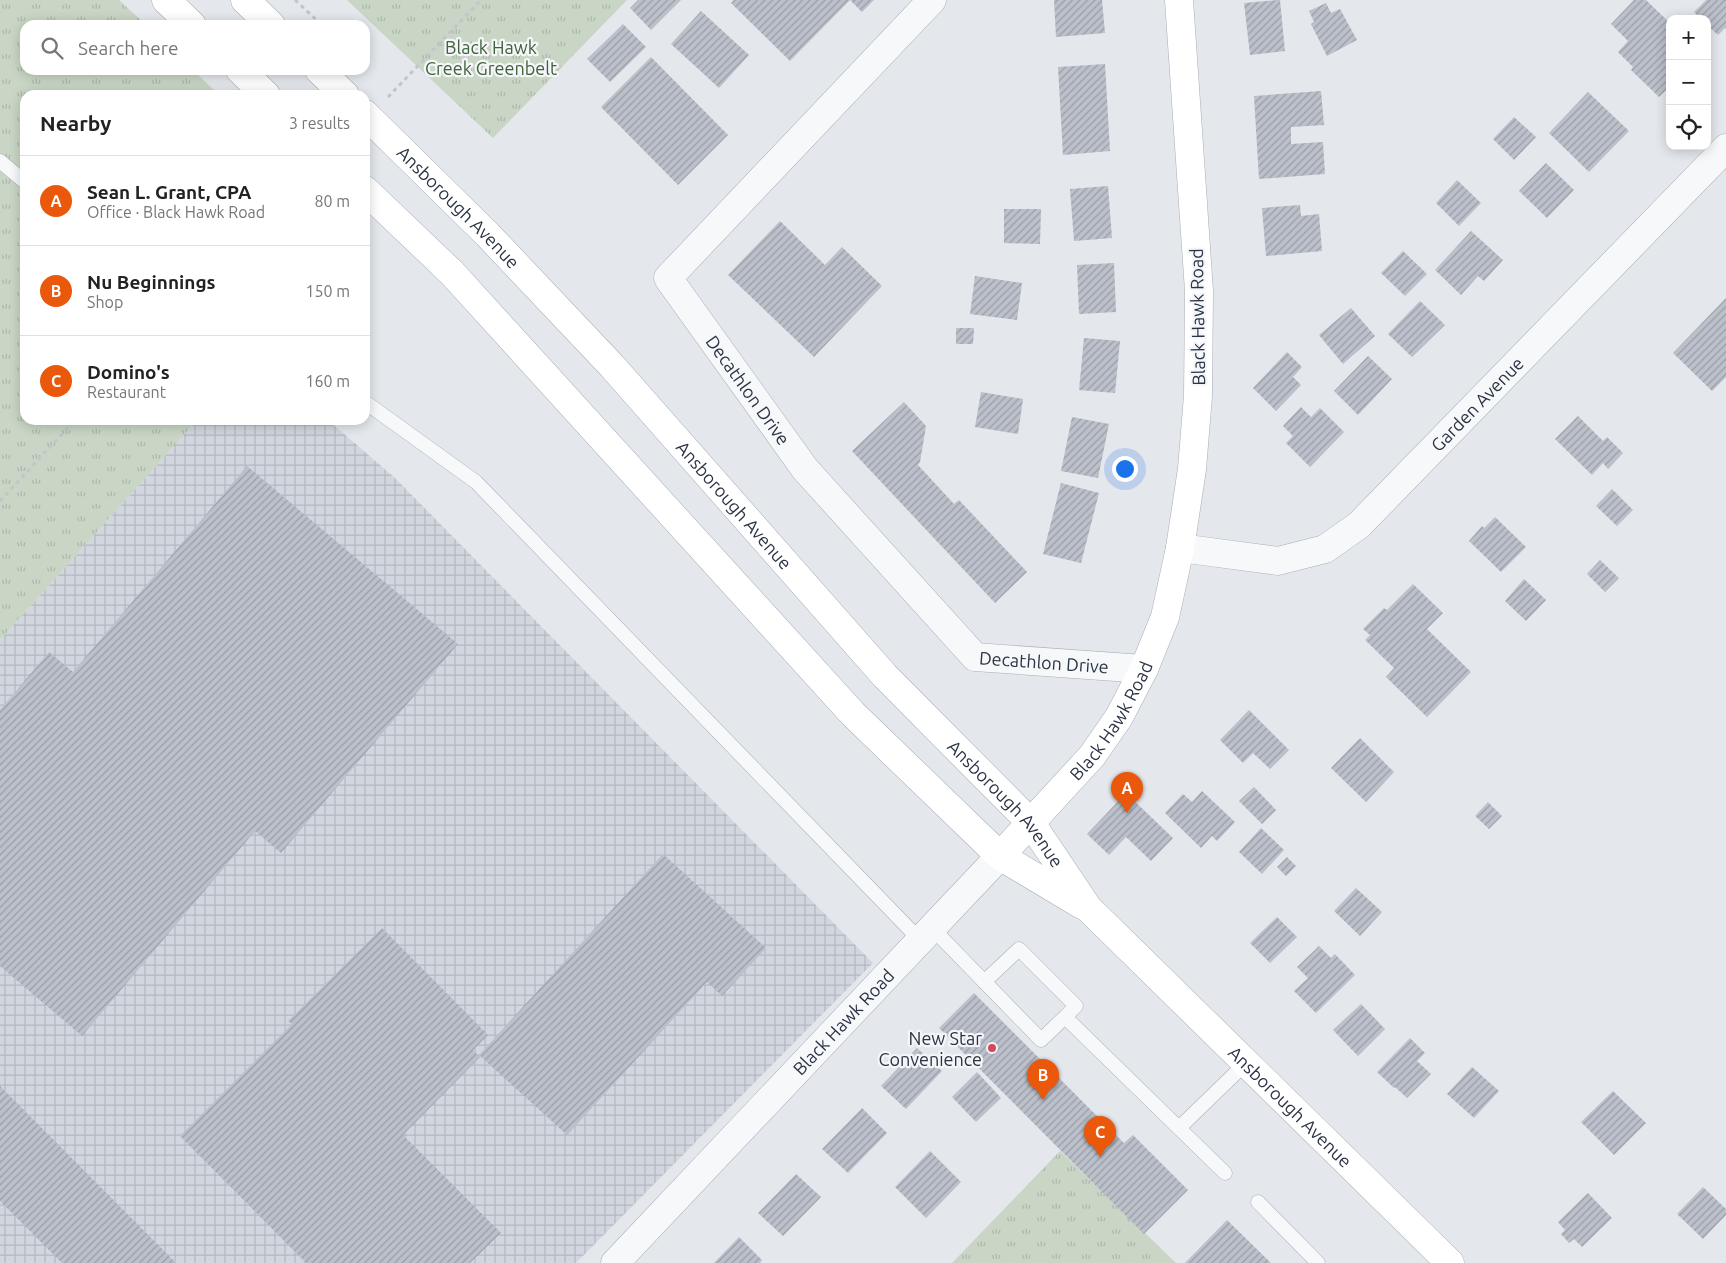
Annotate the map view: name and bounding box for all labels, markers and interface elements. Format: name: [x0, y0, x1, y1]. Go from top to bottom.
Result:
map controls: [1666, 15, 1711, 150]
button: +: [1666, 15, 1711, 60]
search box: [20, 20, 370, 75]
icon: search: [38, 34, 66, 62]
text: Search here: [78, 37, 178, 59]
park label: Black Hawk Creek Greenbelt: [425, 37, 557, 78]
button: −: [1666, 60, 1711, 105]
button: locate: [1666, 105, 1711, 150]
text: Nearby: [40, 111, 111, 135]
text: 3 results: [289, 114, 350, 132]
street label: Ansborough Avenue: [394, 142, 524, 272]
text: Sean L. Grant, CPA: [87, 181, 251, 203]
text: A: [50, 192, 62, 210]
text: 80 m: [314, 192, 350, 210]
text: Office · Black Hawk Road: [87, 203, 265, 221]
street label: Black Hawk Road: [1186, 248, 1208, 386]
text: Nu Beginnings: [87, 271, 216, 293]
text: B: [51, 282, 61, 300]
text: 150 m: [305, 282, 350, 300]
text: Shop: [87, 293, 123, 311]
street label: Decathlon Drive: [702, 331, 794, 448]
street label: Garden Avenue: [1427, 353, 1527, 455]
text: Domino's: [87, 361, 170, 383]
text: C: [51, 372, 61, 390]
text: 160 m: [305, 372, 350, 390]
text: Restaurant: [87, 383, 166, 401]
street label: Ansborough Avenue: [673, 437, 796, 573]
your location: [1112, 456, 1138, 482]
street label: Decathlon Drive: [978, 647, 1109, 676]
street label: Black Hawk Road: [1065, 658, 1156, 784]
street label: Ansborough Avenue: [944, 736, 1068, 871]
pin: A: [1111, 772, 1143, 813]
street label: Black Hawk Road: [789, 965, 898, 1079]
place label: New Star Convenience: [878, 1028, 982, 1069]
marker: New Star Convenience: [986, 1042, 998, 1054]
street label: Ansborough Avenue: [1225, 1042, 1356, 1171]
pin: B: [1027, 1059, 1059, 1100]
pin: C: [1084, 1116, 1116, 1157]

